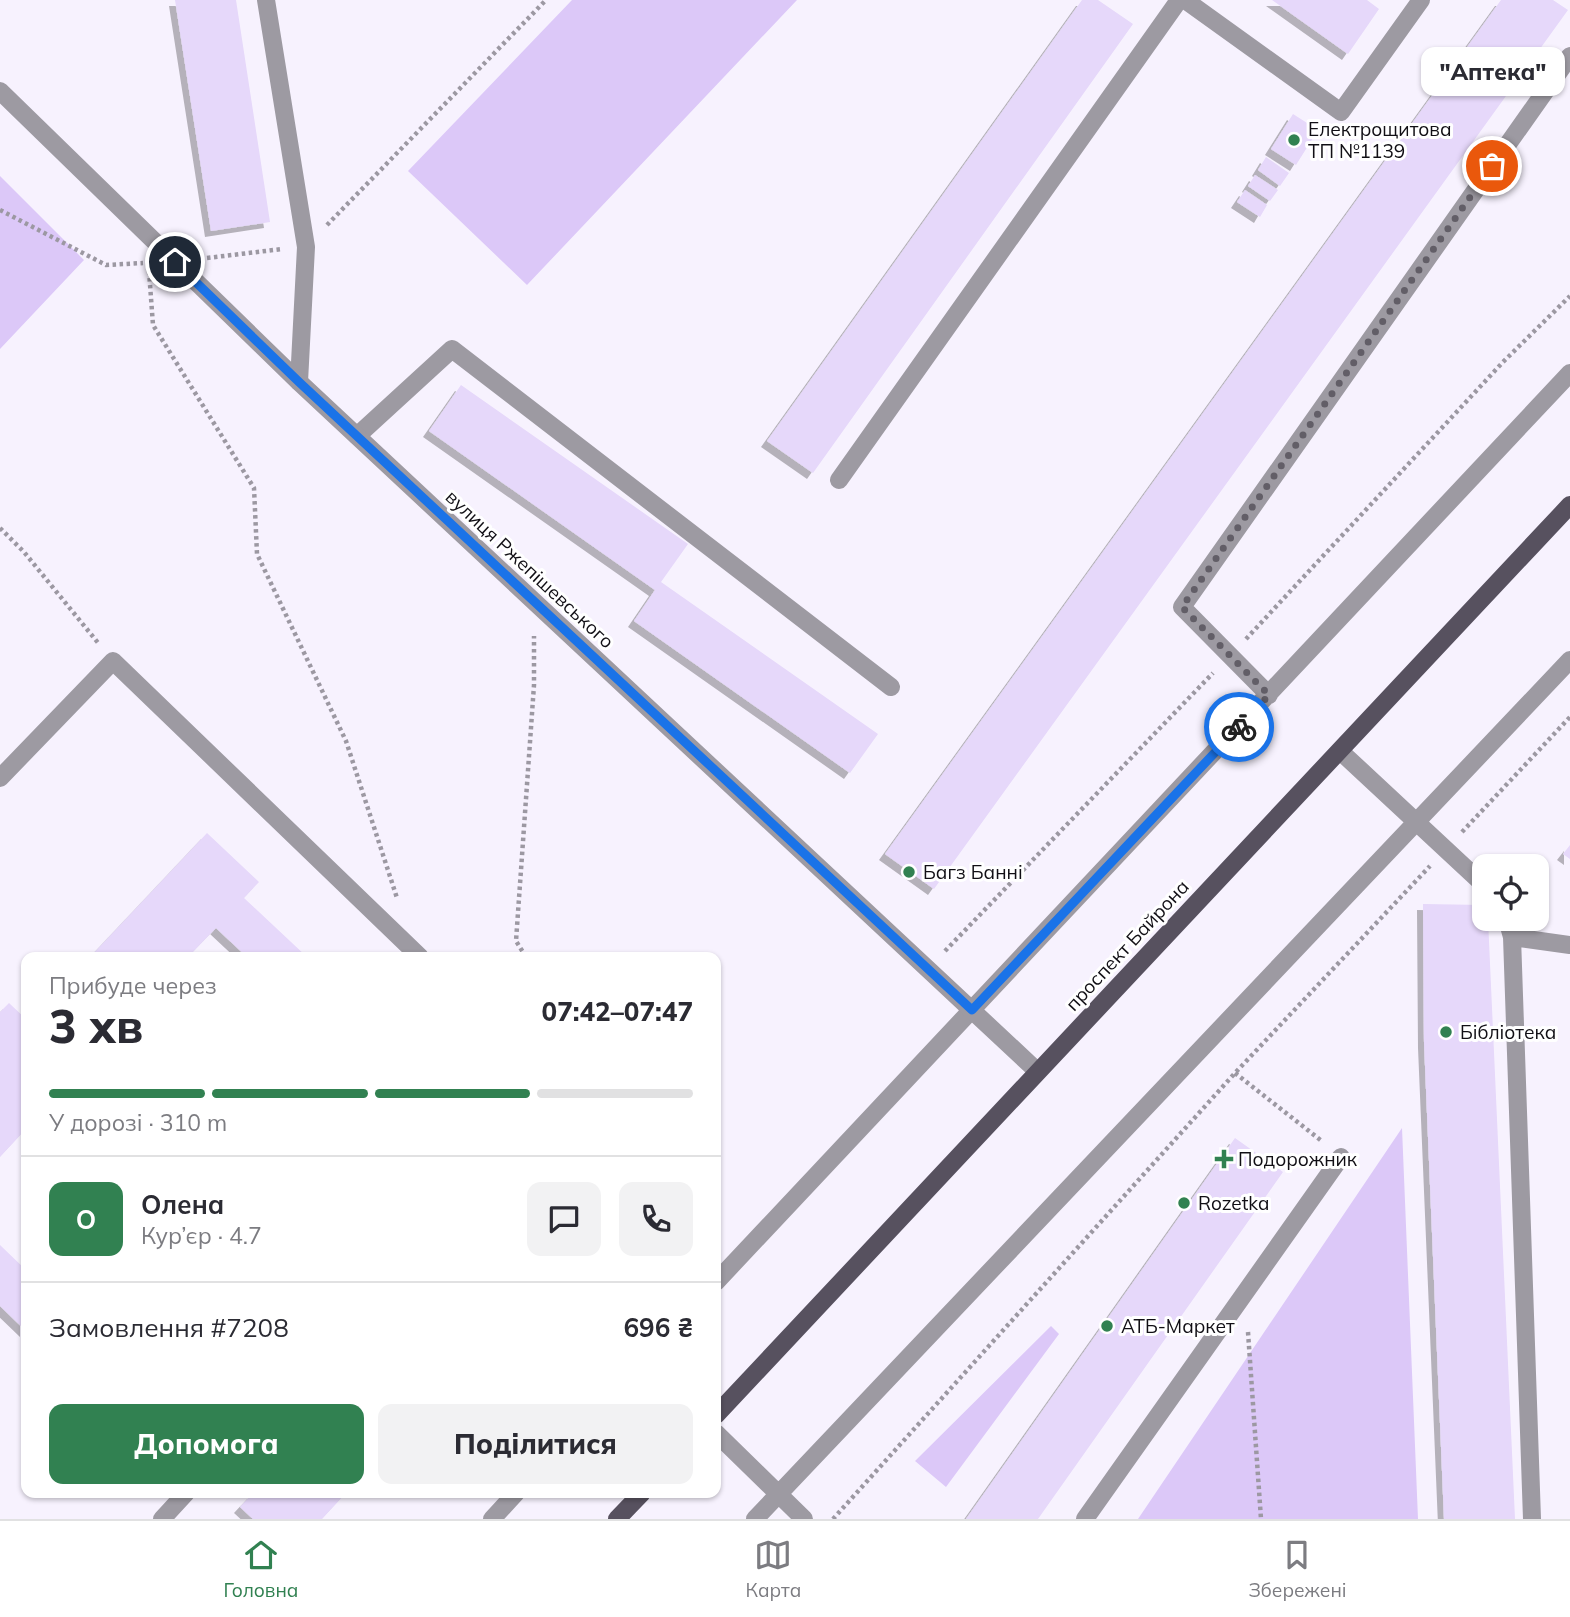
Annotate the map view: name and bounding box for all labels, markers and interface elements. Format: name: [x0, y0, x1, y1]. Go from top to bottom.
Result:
callout: "Аптека": [1420, 47, 1564, 96]
text: "Аптека": [1440, 57, 1546, 86]
place label: Електрощитова ТП №1139: [1308, 117, 1452, 163]
marker: Електрощитова ТП №1139: [1286, 132, 1302, 148]
pin: [1462, 136, 1522, 196]
icon: bag: [1473, 147, 1511, 185]
pin: [145, 232, 205, 292]
icon: home: [156, 243, 194, 281]
street label: вулиця Ржепішевського: [441, 485, 619, 653]
courier: [1204, 692, 1274, 762]
icon: bike: [1220, 708, 1258, 746]
map controls: [1472, 854, 1549, 931]
button: locate: [1472, 854, 1549, 931]
place label: Багз Банні: [923, 860, 1023, 884]
marker: Багз Банні: [901, 864, 917, 880]
street label: проспект Байрона: [1060, 874, 1194, 1016]
text: Прибуде через: [49, 971, 217, 1000]
text: 07:42–07:47: [542, 995, 693, 1028]
text: 3 хв: [49, 997, 143, 1055]
place label: Бібліотека: [1460, 1020, 1556, 1044]
marker: Бібліотека: [1438, 1024, 1454, 1040]
text: У дорозі · 310 m: [49, 1108, 227, 1137]
place label: Подорожник: [1238, 1147, 1358, 1171]
marker: Подорожник: [1216, 1151, 1232, 1167]
button: chat: [527, 1182, 601, 1256]
button: phone: [619, 1182, 693, 1256]
text: Олена: [141, 1188, 224, 1221]
place label: Rozetka: [1198, 1191, 1269, 1215]
marker: Rozetka: [1176, 1195, 1192, 1211]
text: О: [76, 1203, 96, 1236]
text: Кур’єр · 4.7: [141, 1221, 262, 1250]
text: Замовлення #7208: [49, 1311, 289, 1344]
text: 696 ₴: [623, 1311, 693, 1344]
place label: АТБ-Маркет: [1121, 1314, 1235, 1338]
marker: АТБ-Маркет: [1099, 1318, 1115, 1334]
button: Допомога: [49, 1404, 364, 1484]
button: Поділитися: [378, 1404, 693, 1484]
tab: Головна: [224, 1536, 298, 1602]
tab: Карта: [745, 1536, 801, 1602]
tab: Збережені: [1248, 1536, 1346, 1602]

